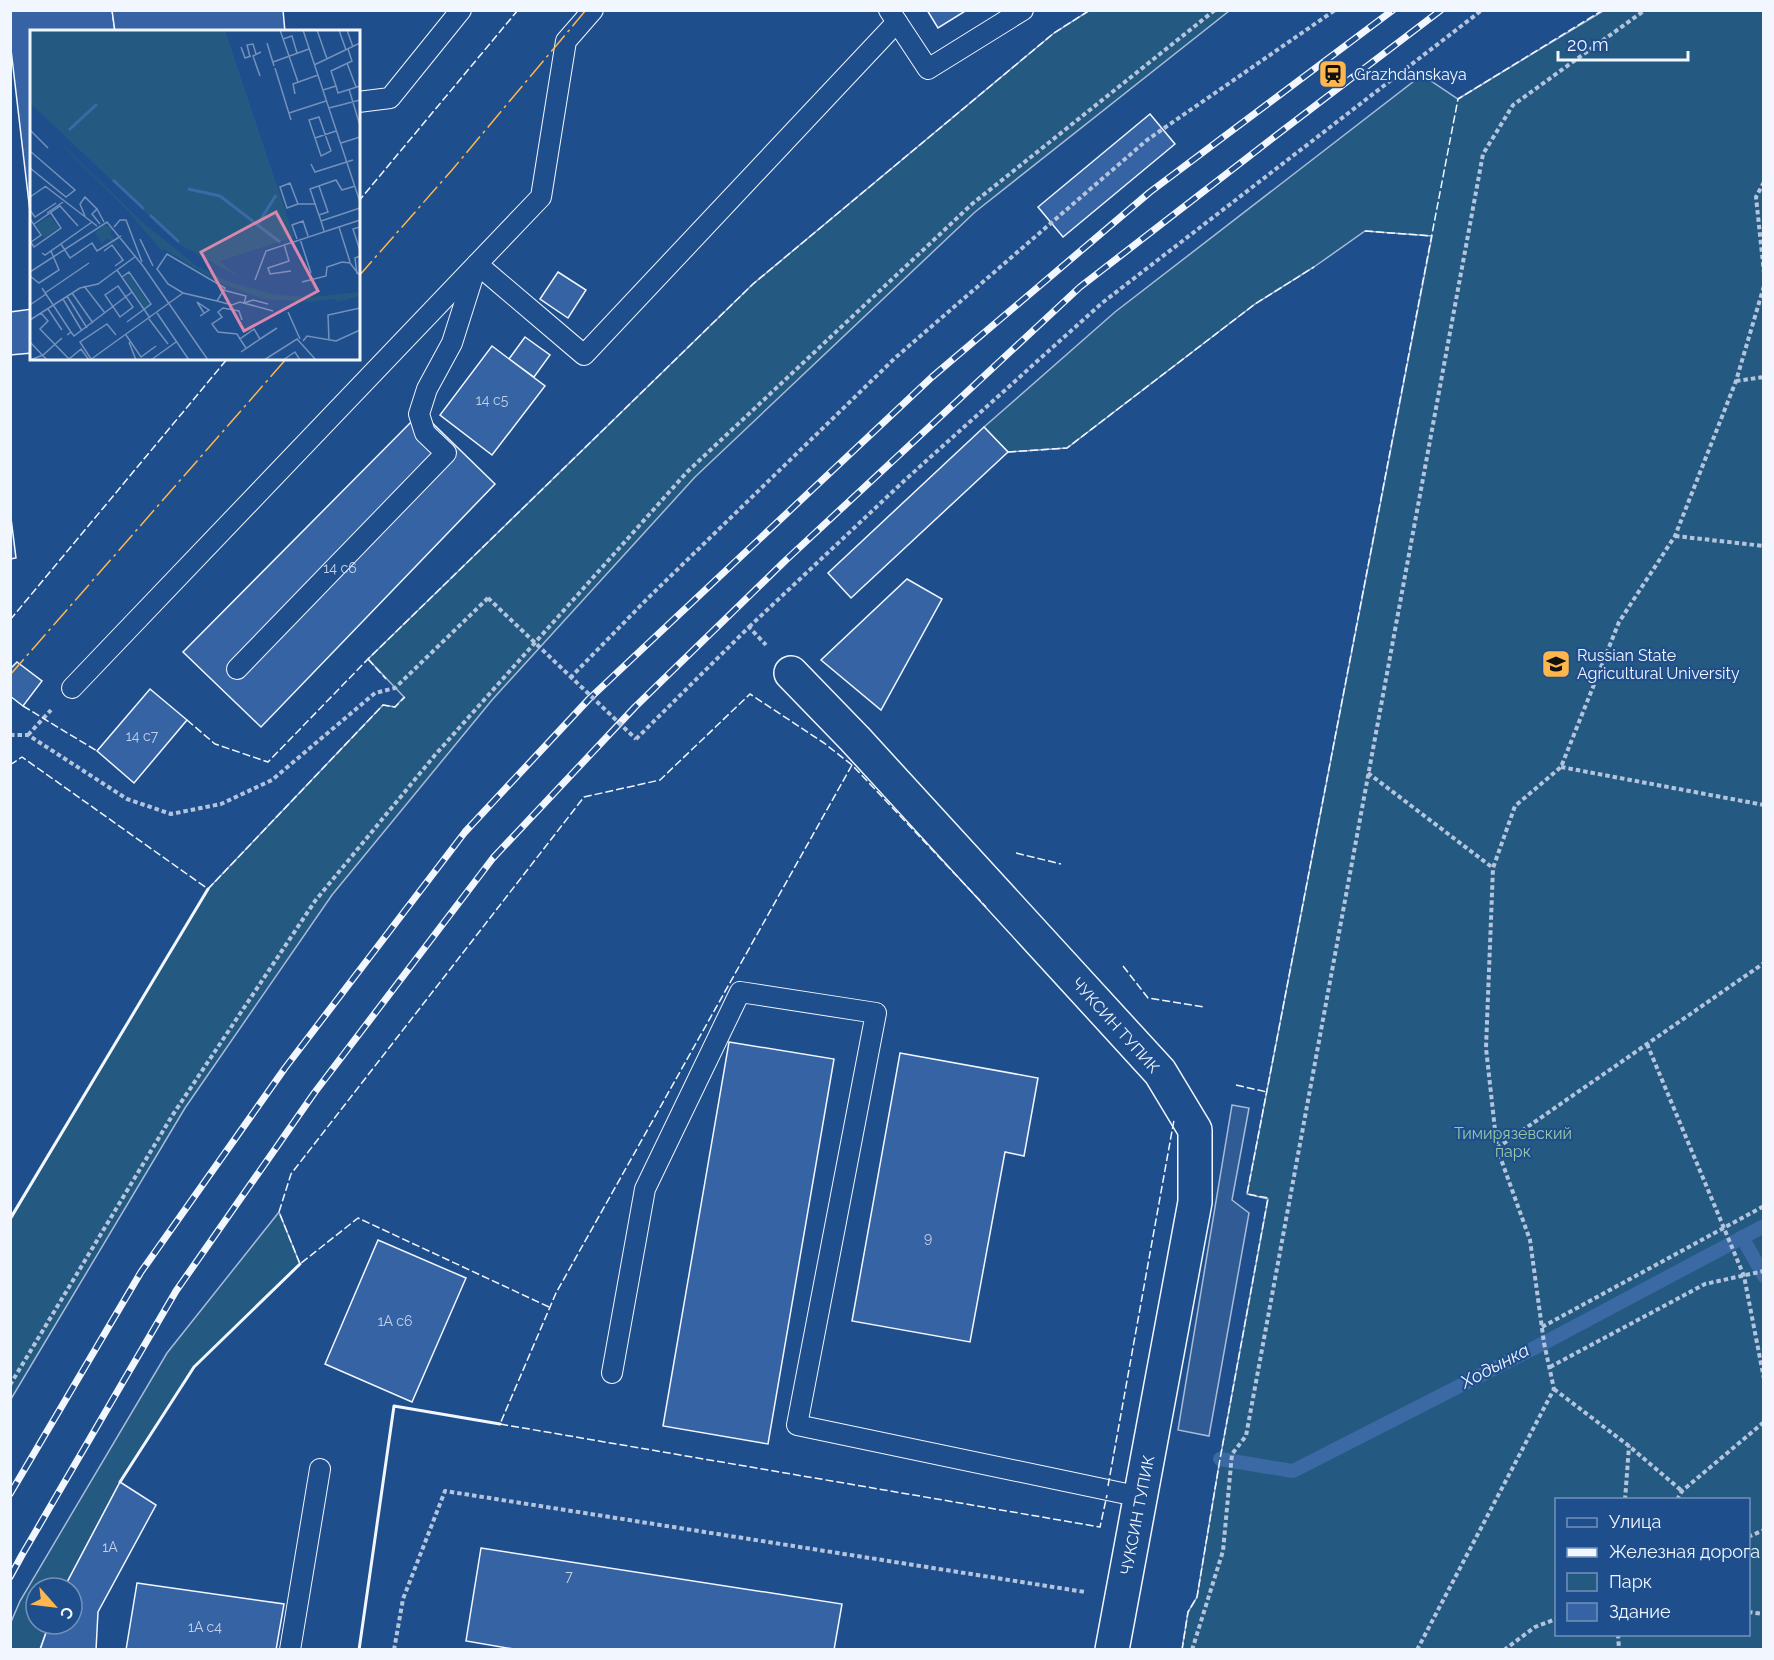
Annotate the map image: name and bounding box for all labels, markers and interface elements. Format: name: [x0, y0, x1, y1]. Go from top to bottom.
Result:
scale bar: [1558, 24, 1688, 62]
inset map: [30, 30, 360, 360]
text: 20 m: [1567, 34, 1609, 55]
station icon: Grazhdanskaya: [1317, 58, 1349, 90]
place label: Grazhdanskaya: [1354, 65, 1467, 84]
house number: 14 с5: [476, 392, 509, 408]
house number: 14 с6: [323, 560, 357, 576]
place label: Russian State Agricultural University: [1577, 646, 1740, 683]
school or university icon: Russian State Agricultural University: [1540, 648, 1572, 680]
house number: 14 с7: [126, 728, 159, 744]
street label: ЧУКСИН ТУПИК: [1068, 974, 1163, 1077]
park label: Тимирязевский парк: [1454, 1124, 1572, 1161]
house number: 9: [924, 1230, 932, 1246]
house number: 1А с6: [378, 1313, 412, 1329]
water label: Ходынка: [1456, 1339, 1533, 1393]
street label: ЧУКСИН ТУПИК: [1117, 1454, 1158, 1577]
legend: [1555, 1498, 1750, 1636]
text: Улица: [1609, 1511, 1661, 1532]
house number: 1А: [102, 1539, 118, 1555]
text: Железная дорога: [1609, 1541, 1760, 1562]
house number: 7: [565, 1568, 573, 1584]
text: Парк: [1609, 1571, 1652, 1592]
north arrow: [24, 1576, 84, 1636]
text: Здание: [1609, 1601, 1671, 1622]
text: С: [56, 1603, 78, 1622]
house number: 1А с4: [188, 1619, 222, 1635]

